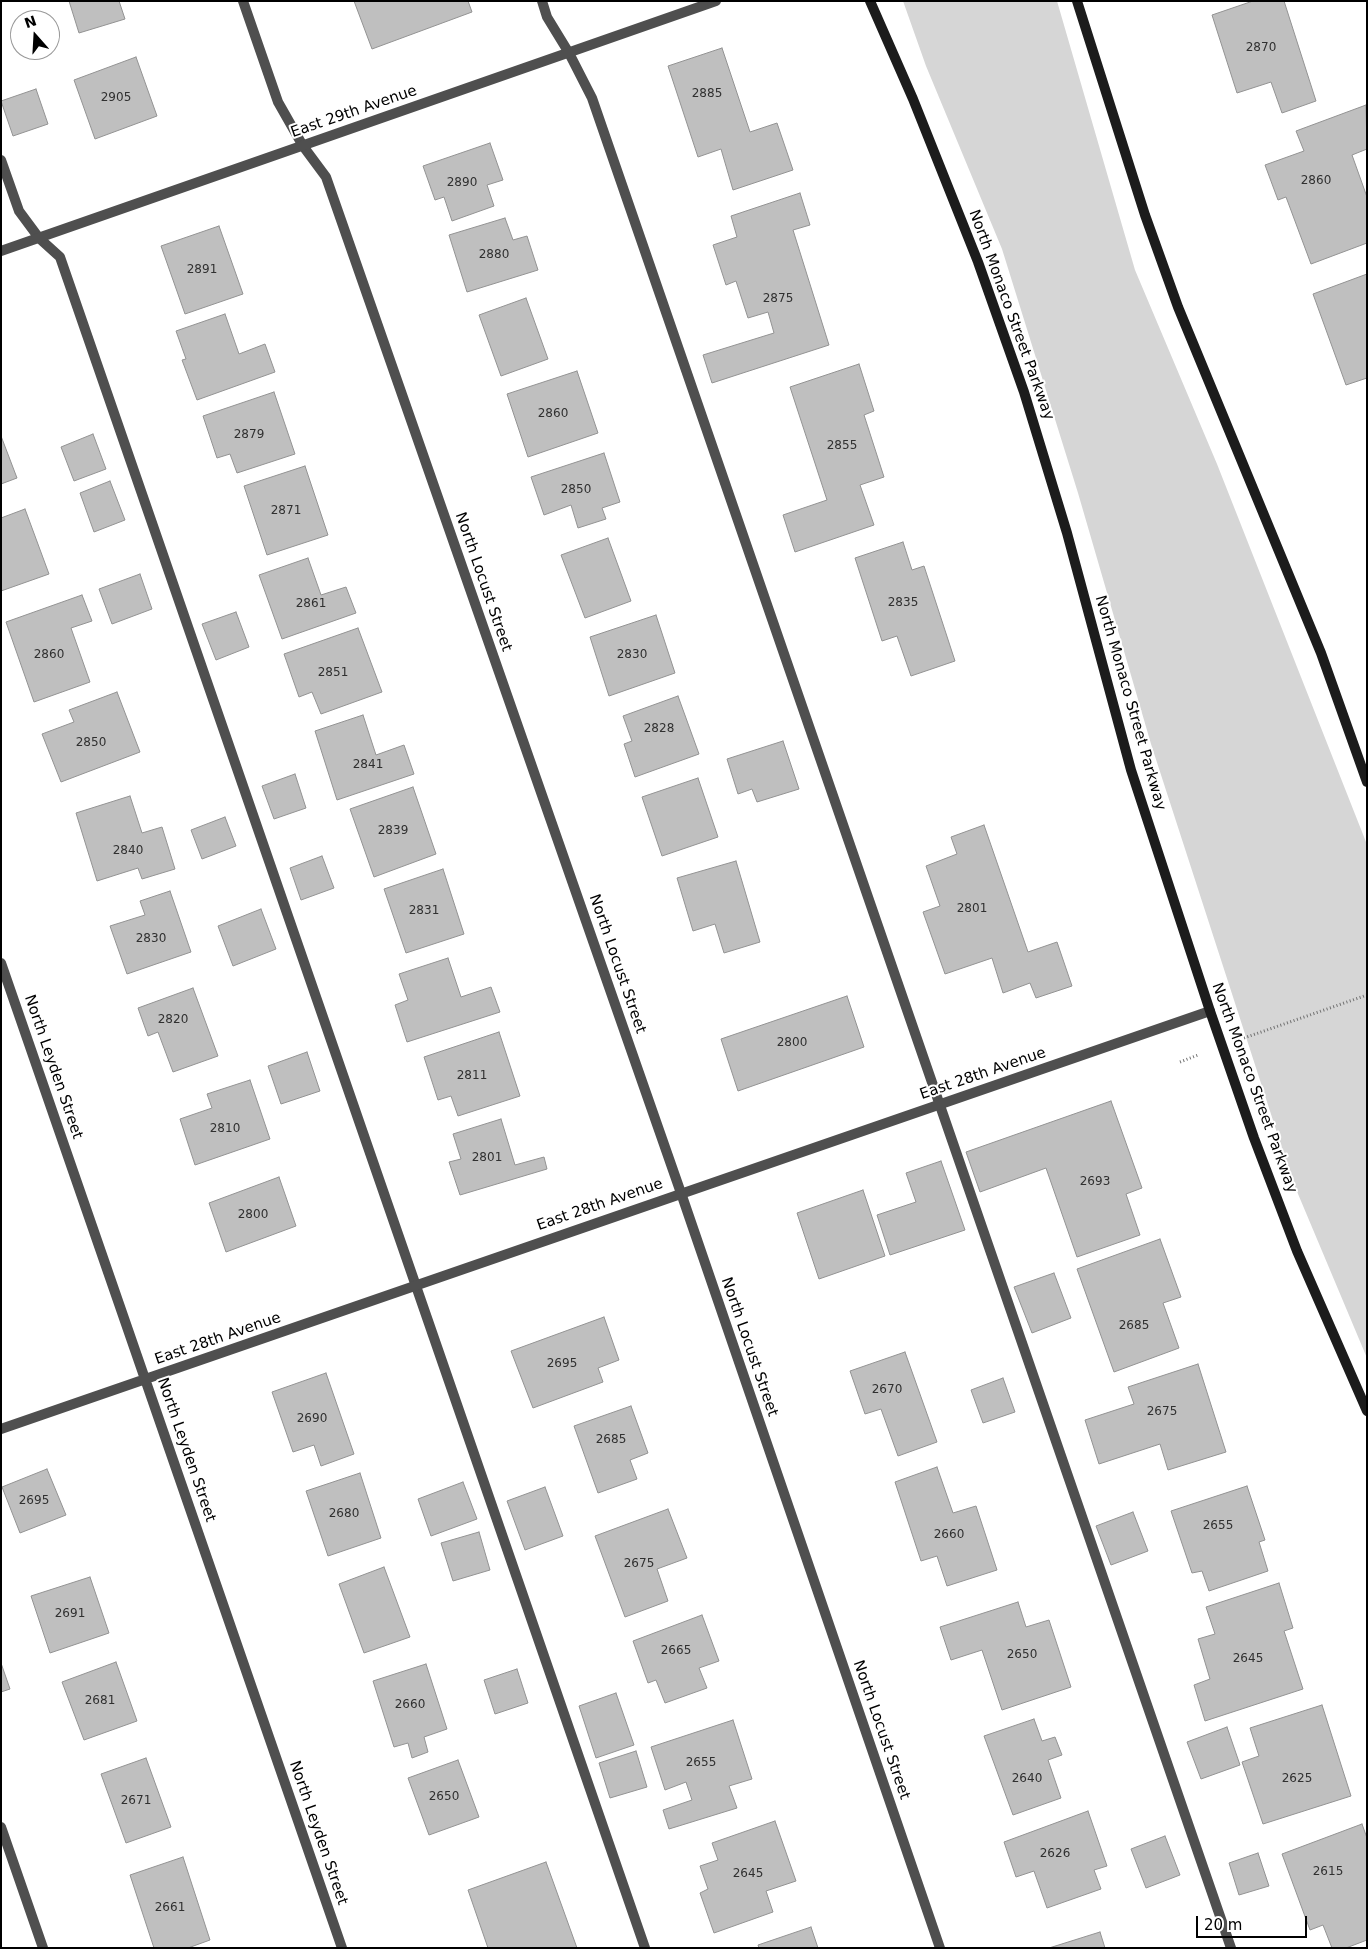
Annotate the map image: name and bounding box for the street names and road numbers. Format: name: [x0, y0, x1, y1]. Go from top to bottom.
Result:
street label: East 29th Avenue: [289, 82, 419, 142]
street label: North Monaco Street Parkway: [964, 207, 1058, 423]
street label: North Locust Street: [451, 510, 515, 654]
street label: North Monaco Street Parkway: [1091, 593, 1169, 813]
street label: North Locust Street: [585, 892, 649, 1036]
street label: North Monaco Street Parkway: [1207, 980, 1301, 1196]
street label: North Leyden Street: [20, 992, 86, 1142]
street label: East 28th Avenue: [918, 1044, 1048, 1104]
street label: East 28th Avenue: [535, 1175, 665, 1235]
street label: North Locust Street: [717, 1275, 781, 1419]
street label: East 28th Avenue: [153, 1309, 283, 1369]
street label: North Leyden Street: [153, 1375, 219, 1525]
street label: North Locust Street: [849, 1658, 913, 1802]
street label: North Leyden Street: [285, 1758, 351, 1908]

